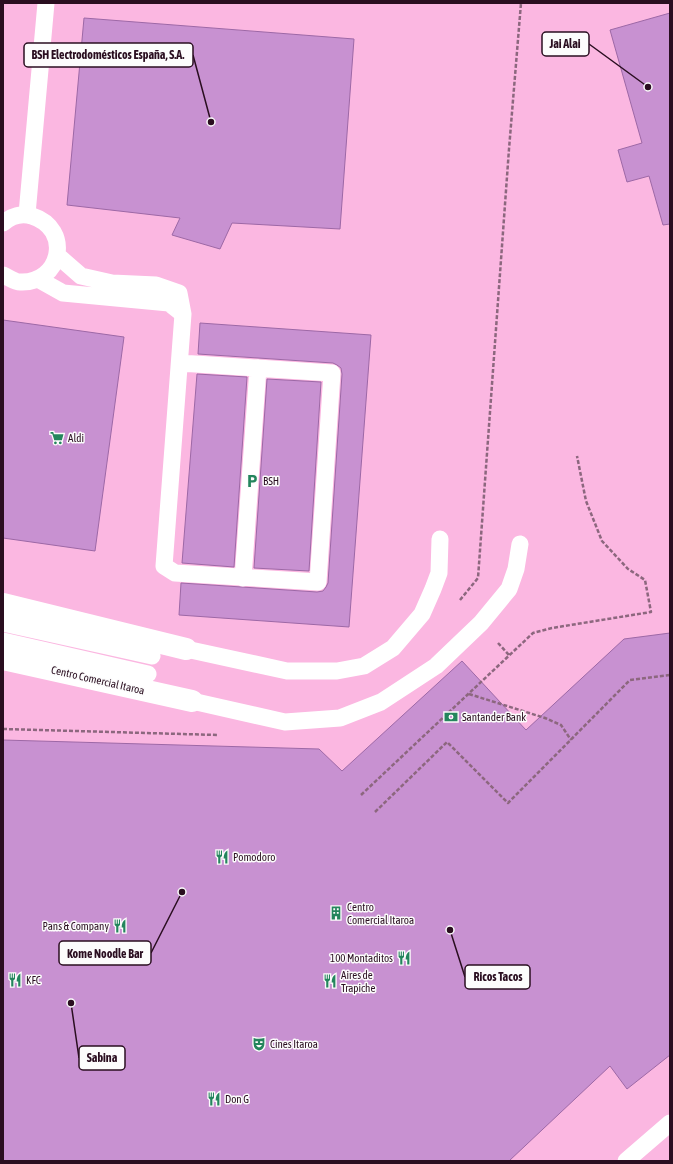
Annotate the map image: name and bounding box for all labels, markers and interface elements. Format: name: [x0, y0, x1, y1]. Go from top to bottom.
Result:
callout: Jai Alai: [542, 32, 589, 56]
text: Jai Alai: [548, 37, 581, 51]
callout: BSH Electrodomésticos España, S.A.: [24, 43, 193, 67]
text: BSH Electrodomésticos España, S.A.: [32, 48, 184, 62]
supermarket icon: Aldi: [49, 430, 65, 446]
place label: Aldi: [68, 432, 84, 444]
parking icon: BSH: [244, 473, 260, 489]
place label: BSH: [263, 475, 279, 487]
street label: Centro Comercial Itaroa: [50, 663, 146, 697]
bank icon: Santander Bank: [443, 709, 459, 725]
place label: Santander Bank: [462, 711, 526, 723]
restaurant icon: Pomodoro: [214, 849, 230, 865]
place label: Pomodoro: [233, 851, 275, 863]
place label: Centro Comercial Itaroa: [347, 901, 414, 926]
building icon: Centro Comercial Itaroa: [328, 905, 344, 921]
restaurant icon: Pans & Company: [112, 918, 128, 934]
place label: Pans & Company: [43, 920, 109, 932]
callout: Kome Noodle Bar: [59, 941, 151, 965]
text: Kome Noodle Bar: [67, 947, 143, 961]
restaurant icon: 100 Montaditos: [396, 950, 412, 966]
place label: 100 Montaditos: [330, 952, 393, 964]
callout: Ricos Tacos: [465, 965, 530, 989]
place label: Aires de Trapiche: [341, 969, 375, 994]
text: Ricos Tacos: [473, 970, 523, 984]
restaurant icon: KFC: [7, 972, 23, 988]
restaurant icon: Aires de Trapiche: [322, 973, 338, 989]
place label: KFC: [26, 974, 41, 986]
theatre icon: Cines Itaroa: [251, 1036, 267, 1052]
place label: Cines Itaroa: [270, 1038, 318, 1050]
callout: Sabina: [79, 1046, 125, 1070]
text: Sabina: [87, 1051, 118, 1065]
restaurant icon: Don G: [206, 1091, 222, 1107]
place label: Don G: [225, 1093, 249, 1105]

